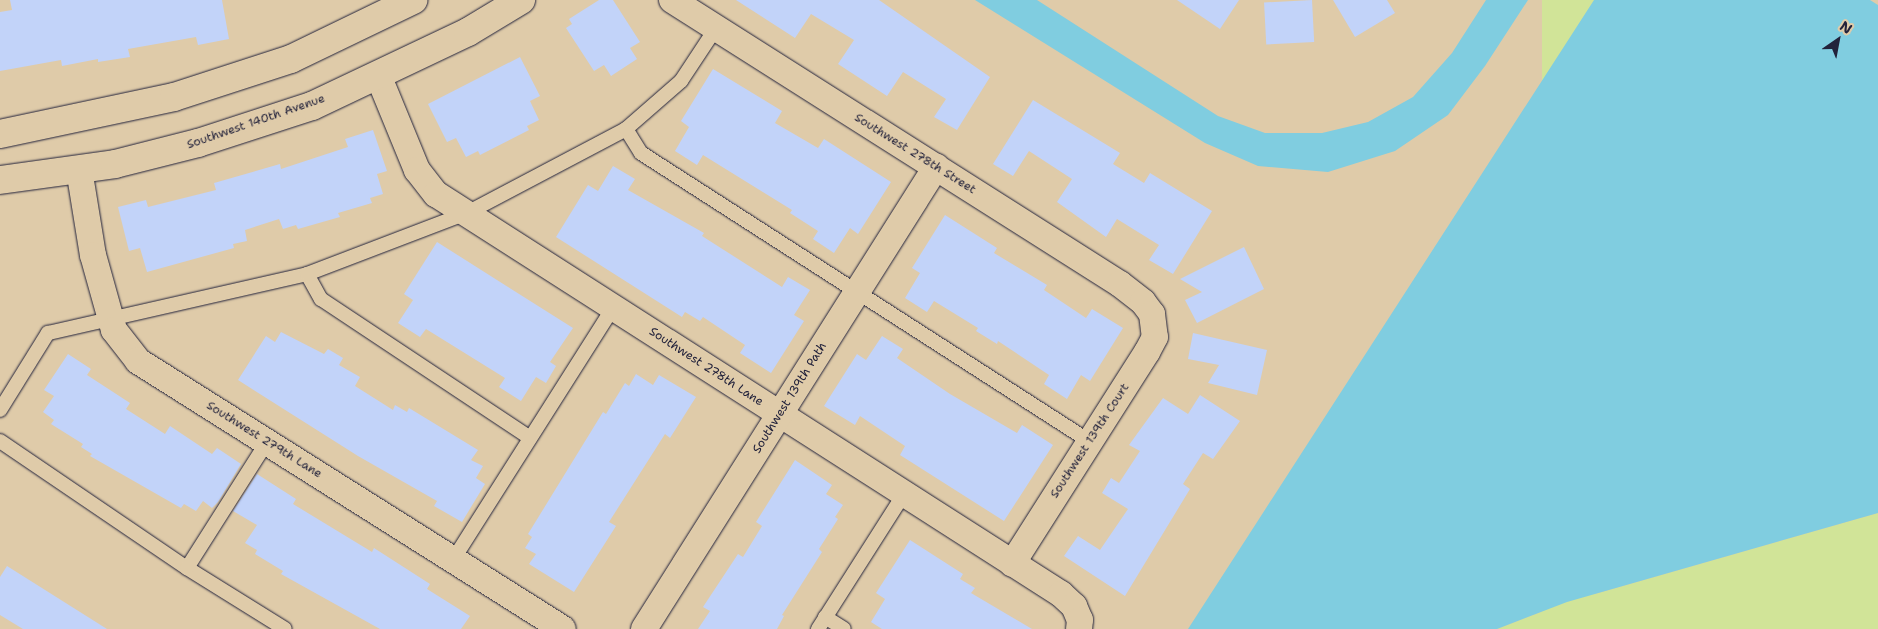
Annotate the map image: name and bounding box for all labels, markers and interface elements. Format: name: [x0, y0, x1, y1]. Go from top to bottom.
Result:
north arrow: [1813, 15, 1863, 65]
text: N: [1837, 17, 1856, 38]
street label: Southwest 140th Avenue: [185, 92, 327, 152]
street label: Southwest 278th Street: [852, 111, 978, 197]
street label: Southwest 278th Lane: [646, 325, 766, 409]
street label: Southwest 139th Path: [750, 340, 830, 456]
street label: Southwest 139th Court: [1048, 381, 1132, 501]
street label: Southwest 279th Lane: [204, 399, 324, 481]

